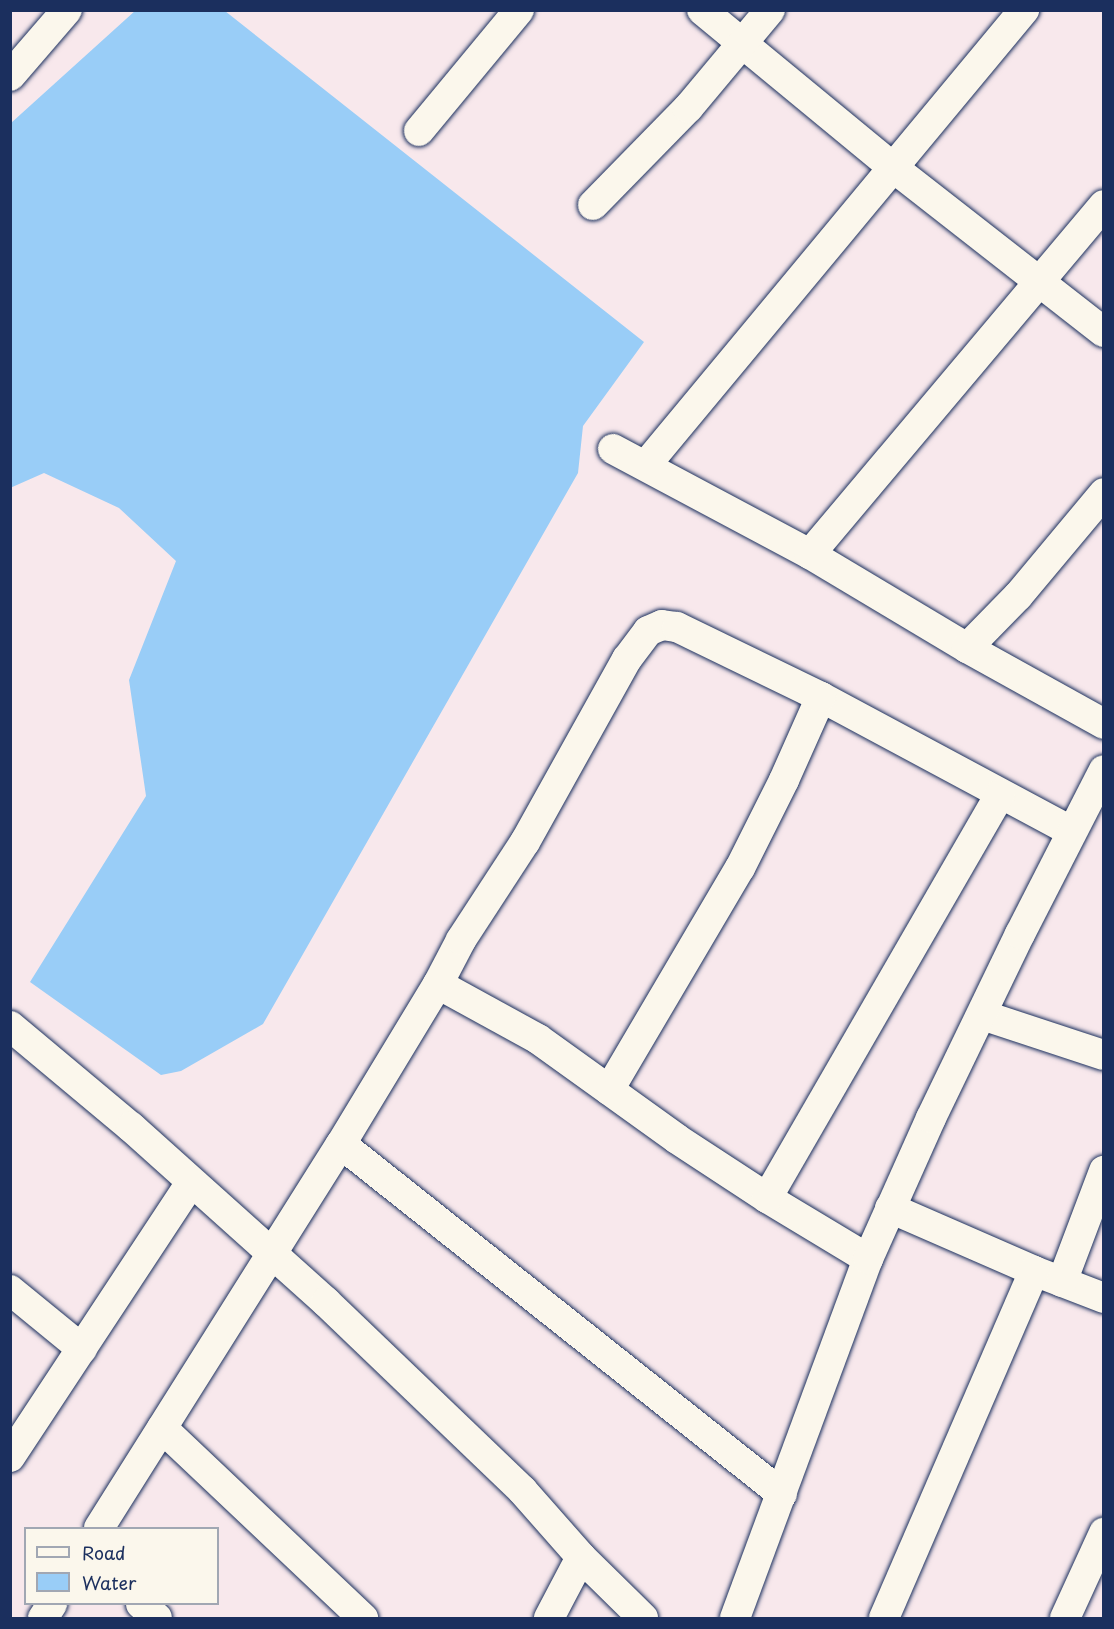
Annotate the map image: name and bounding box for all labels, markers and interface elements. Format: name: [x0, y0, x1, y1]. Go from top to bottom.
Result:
legend: [24, 1527, 219, 1605]
text: Road: [82, 1539, 126, 1566]
text: Water: [82, 1569, 136, 1596]

